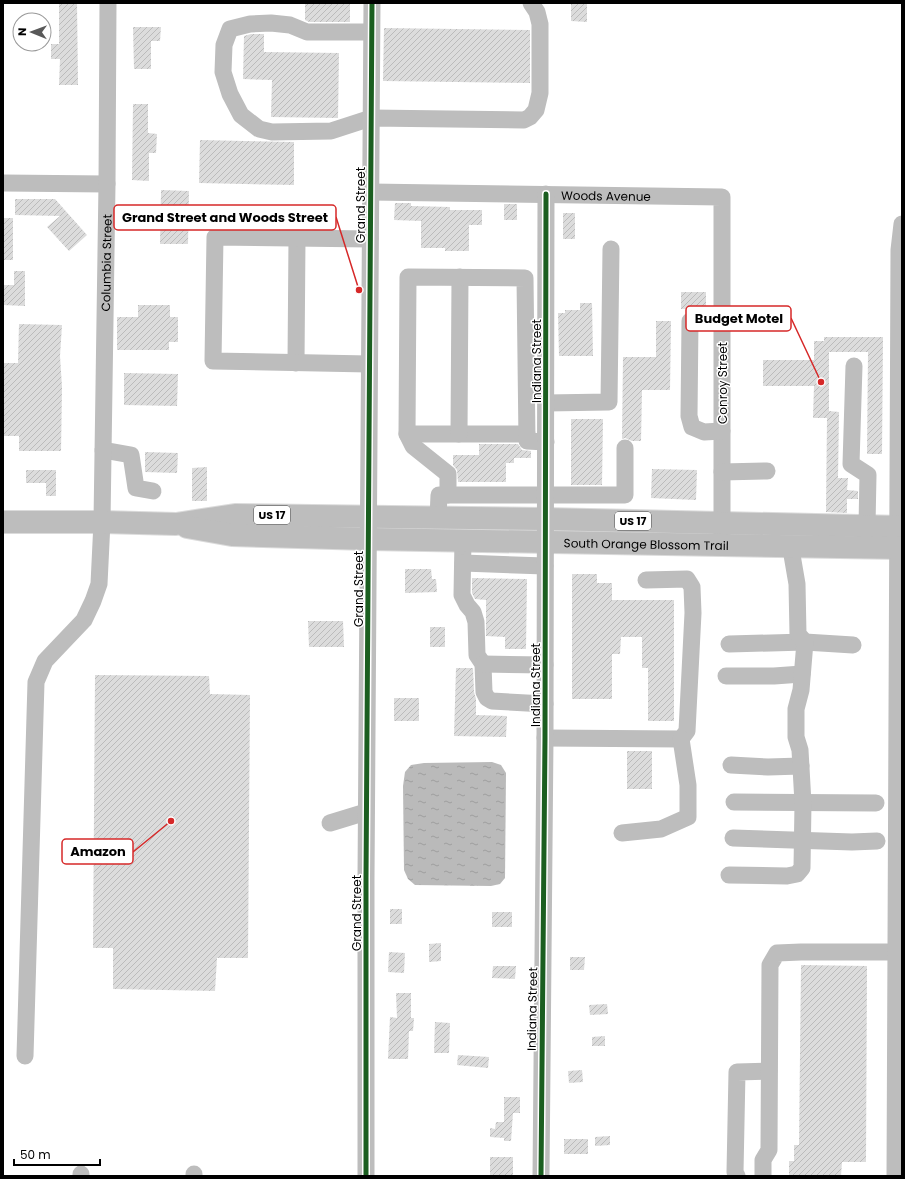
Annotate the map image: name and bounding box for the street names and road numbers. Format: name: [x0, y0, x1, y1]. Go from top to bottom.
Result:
street label: Grand Street: [352, 167, 369, 243]
street label: Woods Avenue: [561, 186, 651, 204]
street label: Columbia Street: [97, 214, 115, 312]
street label: Indiana Street: [528, 319, 545, 403]
street label: Conroy Street: [714, 342, 731, 424]
road number: US 17: [254, 506, 290, 524]
road number: US 17: [615, 512, 651, 530]
street label: South Orange Blossom Trail: [564, 534, 729, 554]
street label: Grand Street: [350, 551, 367, 627]
street label: Indiana Street: [527, 643, 544, 727]
street label: Grand Street: [348, 875, 365, 951]
street label: Indiana Street: [523, 967, 541, 1051]

